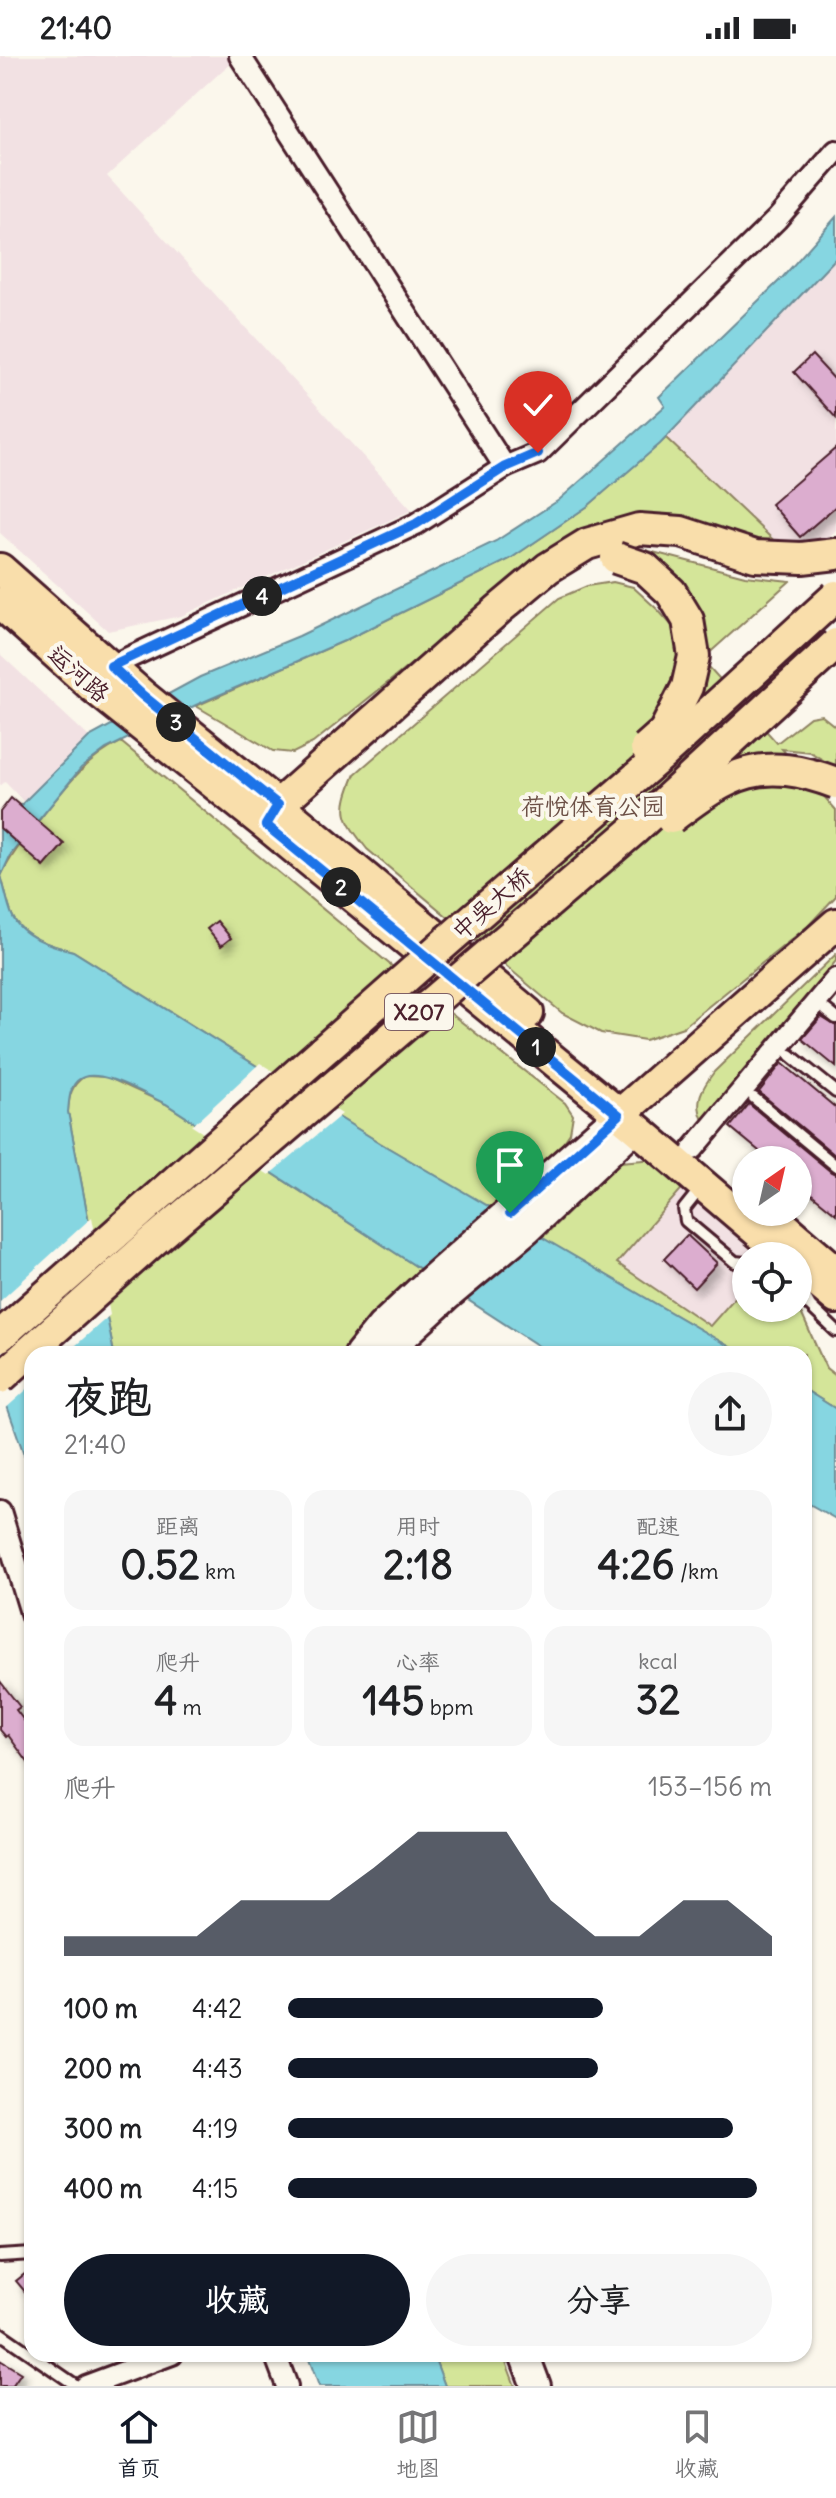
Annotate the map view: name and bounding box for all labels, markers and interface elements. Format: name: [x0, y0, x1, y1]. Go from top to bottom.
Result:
text: 21:40: [40, 9, 112, 47]
pin: [504, 371, 572, 453]
icon: check: [516, 383, 560, 427]
pin: 4: [242, 576, 282, 616]
text: 4: [256, 582, 268, 610]
street label: 运河路: [42, 638, 116, 708]
pin: 3: [156, 702, 196, 742]
text: 3: [170, 708, 182, 736]
park label: 荷悦体育公园: [521, 791, 665, 821]
street label: 中吴大桥: [445, 860, 537, 946]
pin: 2: [321, 867, 361, 907]
text: 2: [335, 873, 347, 901]
road number: X207: [385, 994, 453, 1030]
pin: 1: [516, 1027, 556, 1067]
text: 1: [532, 1033, 540, 1061]
pin: [476, 1131, 544, 1213]
icon: arrive: [488, 1143, 532, 1187]
north arrow: [732, 1146, 812, 1226]
map controls: [732, 1146, 812, 1322]
button: locate: [732, 1242, 812, 1322]
text: 夜跑: [64, 1370, 152, 1425]
button: share: [688, 1372, 772, 1456]
text: 21:40: [64, 1428, 127, 1461]
text: 距离: [156, 1512, 200, 1540]
text: 用时: [396, 1512, 440, 1540]
text: 配速: [636, 1512, 680, 1540]
text: 0.52: [120, 1540, 200, 1590]
text: 2:18: [383, 1540, 453, 1590]
text: 4:26: [598, 1540, 675, 1590]
text: km: [200, 1557, 236, 1585]
text: /km: [675, 1557, 718, 1585]
text: kcal: [638, 1647, 678, 1675]
text: 爬升: [156, 1648, 200, 1676]
text: 心率: [396, 1648, 440, 1676]
text: 32: [636, 1675, 680, 1725]
text: 4: [154, 1676, 177, 1726]
text: 145: [362, 1676, 424, 1726]
text: m: [177, 1693, 202, 1721]
text: bpm: [424, 1693, 474, 1721]
text: 153–156 m: [648, 1770, 772, 1803]
text: 爬升: [64, 1771, 116, 1804]
text: 100 m: [64, 1992, 138, 2025]
text: 4:42: [192, 1992, 242, 2025]
text: 200 m: [64, 2052, 141, 2085]
text: 4:43: [192, 2052, 243, 2085]
text: 300 m: [64, 2112, 142, 2145]
text: 4:19: [192, 2112, 238, 2145]
text: 400 m: [64, 2172, 142, 2205]
text: 4:15: [192, 2172, 238, 2205]
button: 收藏: [64, 2254, 410, 2346]
button: 分享: [426, 2254, 772, 2346]
tab: 首页: [117, 2405, 161, 2482]
tab: 地图: [396, 2405, 440, 2482]
tab: 收藏: [675, 2405, 719, 2482]

